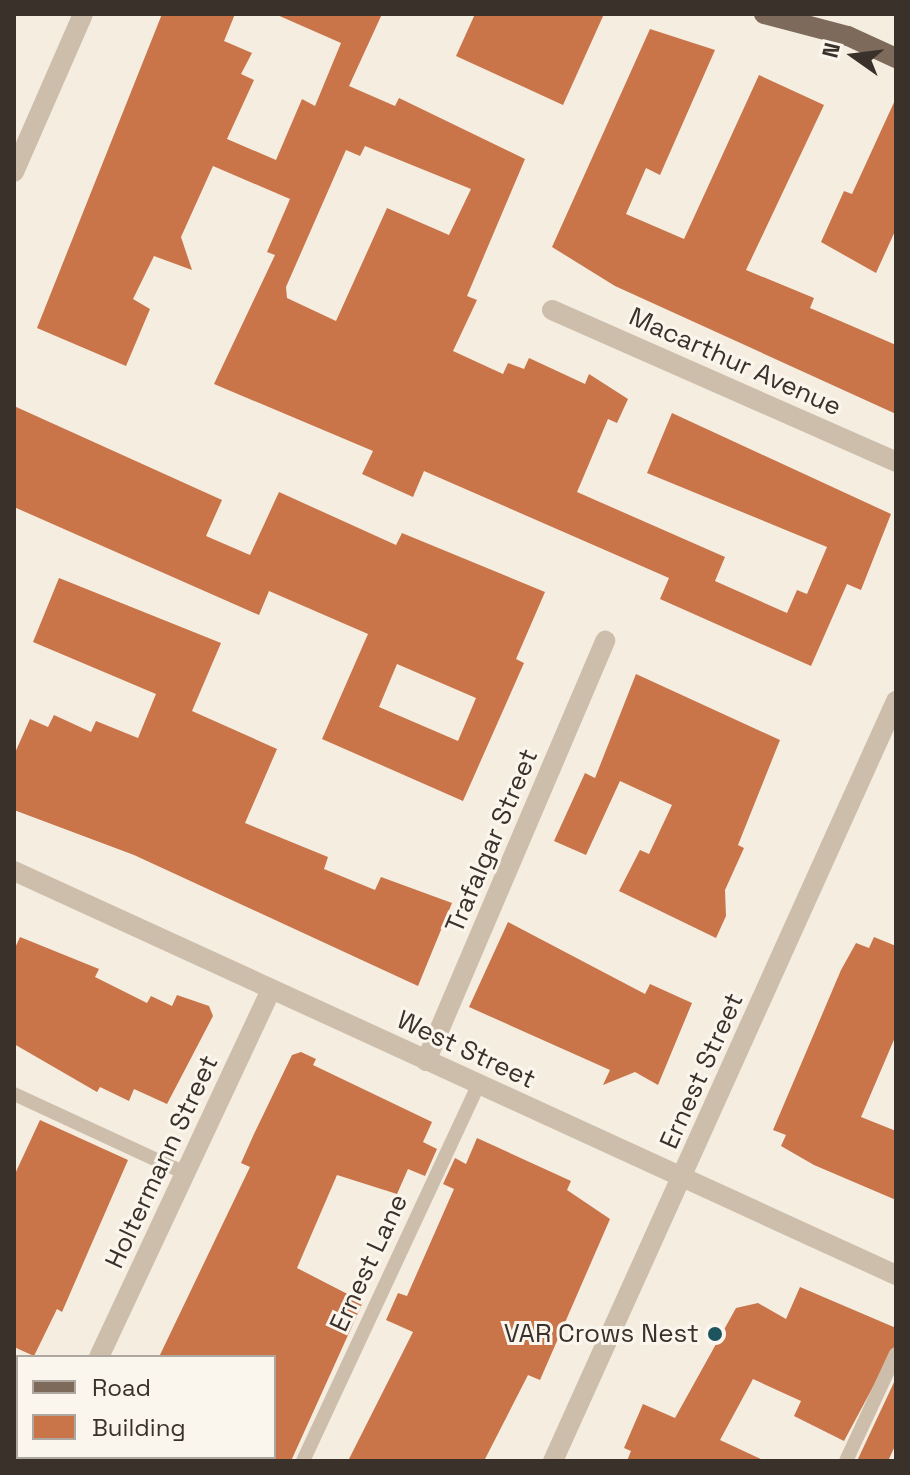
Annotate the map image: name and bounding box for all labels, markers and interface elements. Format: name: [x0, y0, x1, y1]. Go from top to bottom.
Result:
north arrow: [814, 16, 894, 96]
text: N: [815, 40, 846, 61]
street label: Macarthur Avenue: [624, 301, 846, 423]
street label: Trafalgar Street: [439, 744, 545, 938]
street label: Ernest Street: [654, 988, 750, 1154]
street label: West Street: [392, 1004, 540, 1096]
street label: Holtermann Street: [99, 1050, 225, 1274]
street label: Ernest Lane: [324, 1189, 414, 1337]
place label: VAR Crows Nest: [504, 1318, 699, 1350]
marker: VAR Crows Nest: [706, 1325, 724, 1343]
legend: [16, 1355, 276, 1459]
text: Road: [92, 1372, 151, 1403]
text: Building: [92, 1412, 186, 1443]

